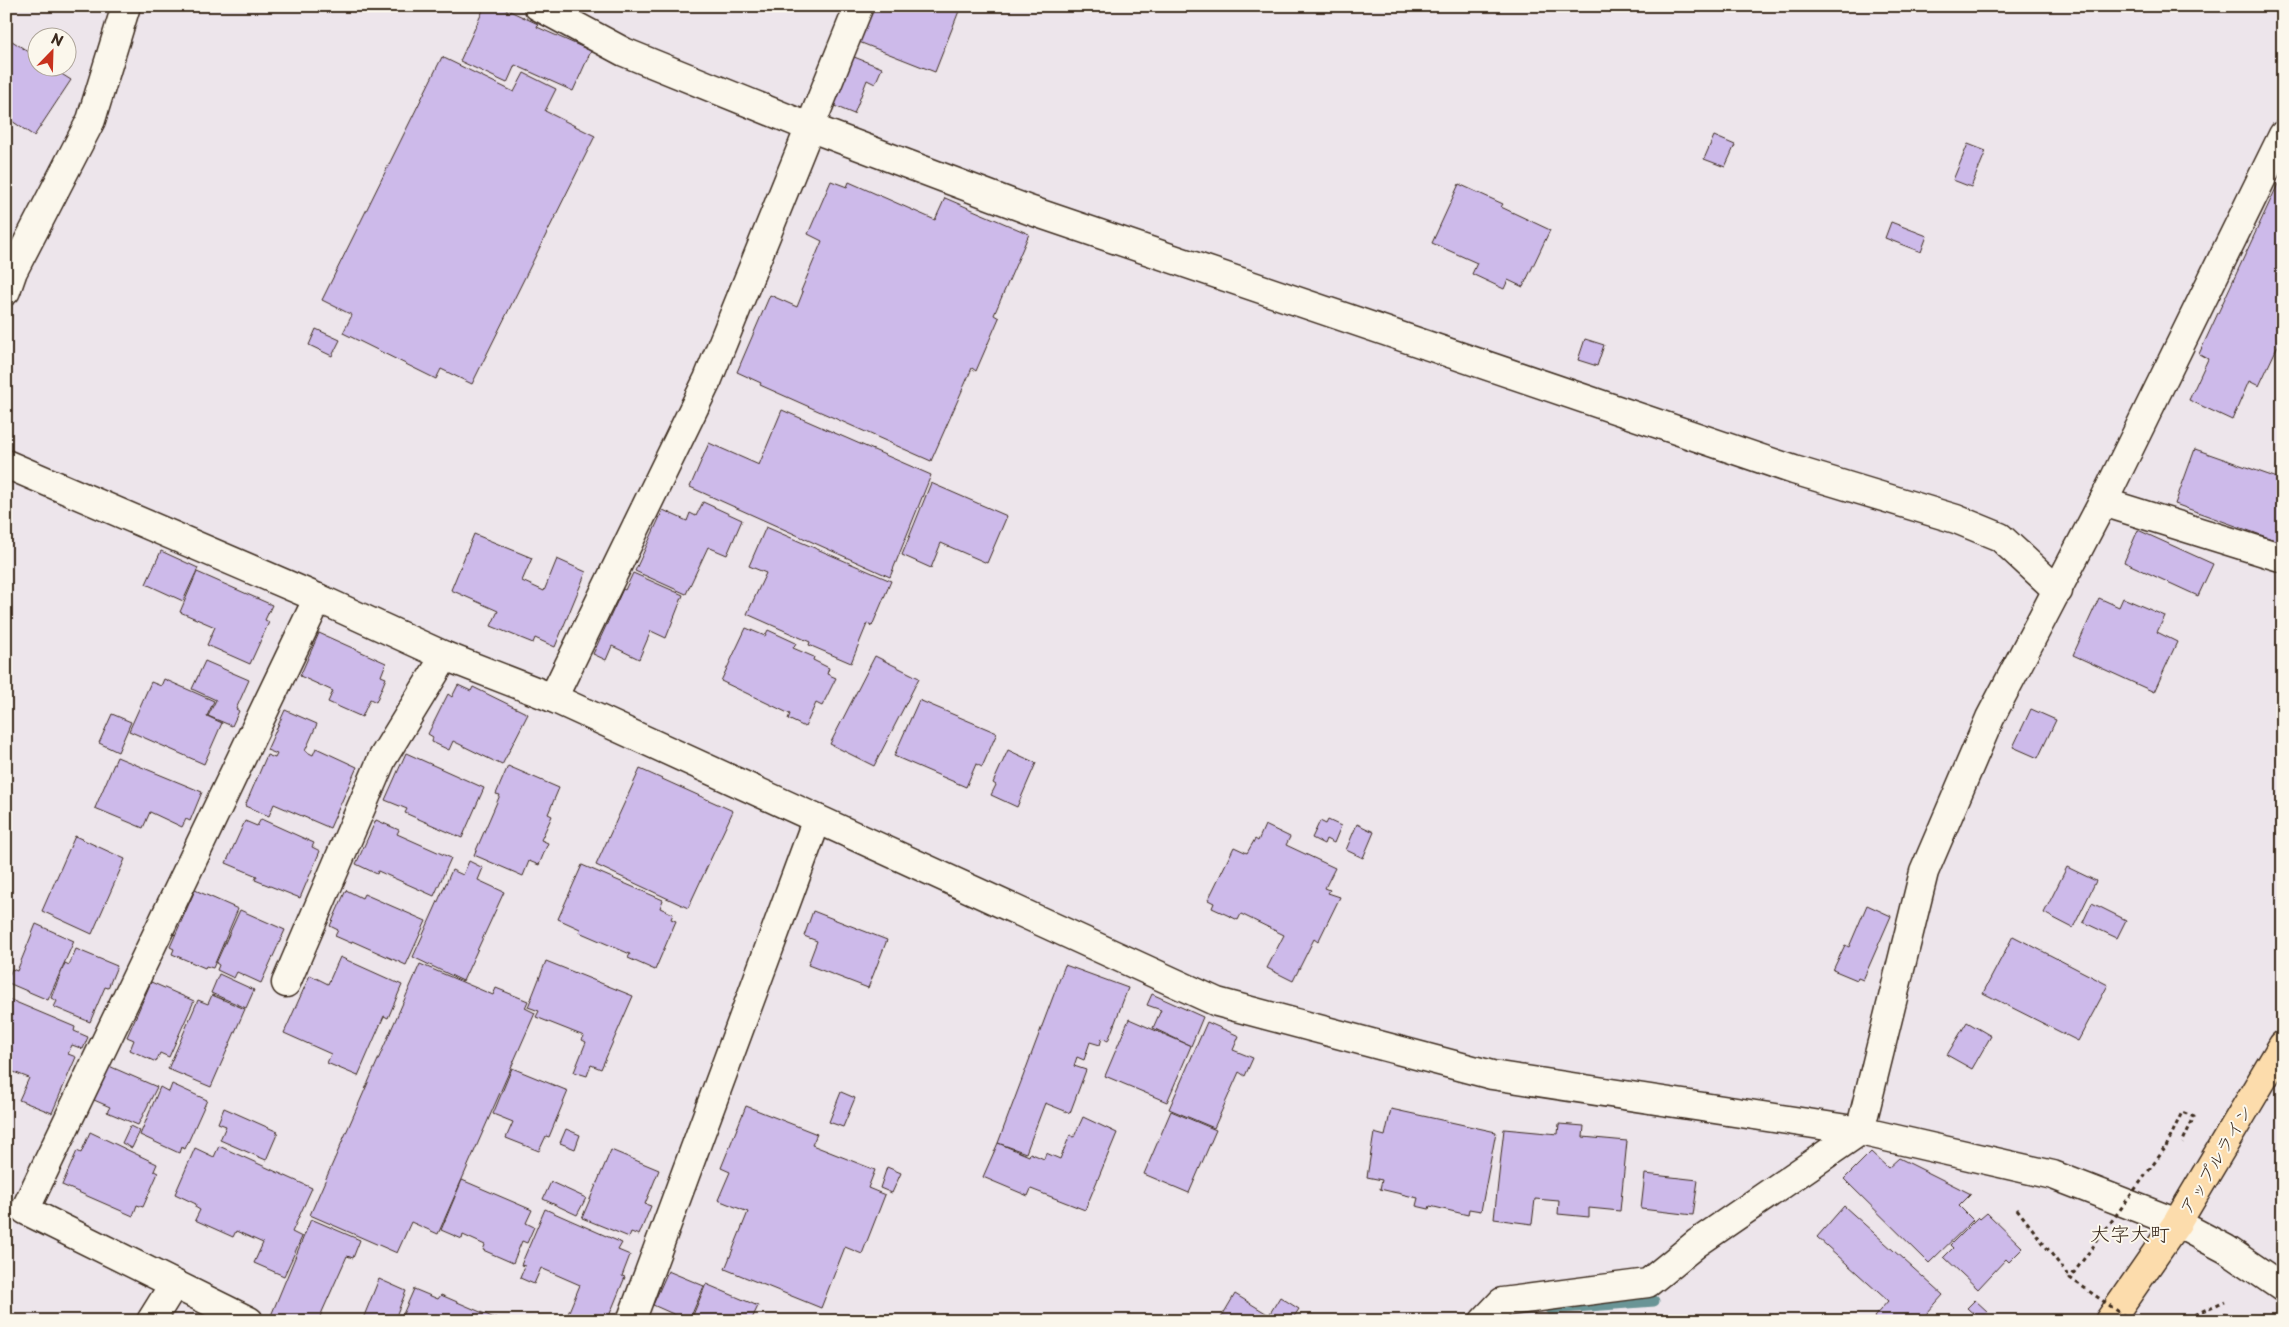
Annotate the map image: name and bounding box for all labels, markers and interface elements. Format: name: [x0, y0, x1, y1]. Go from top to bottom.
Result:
north arrow: [28, 28, 78, 78]
text: N: [48, 28, 66, 51]
street label: アップルライン: [2171, 1099, 2259, 1219]
district label: 大字大町: [2090, 1218, 2170, 1248]

